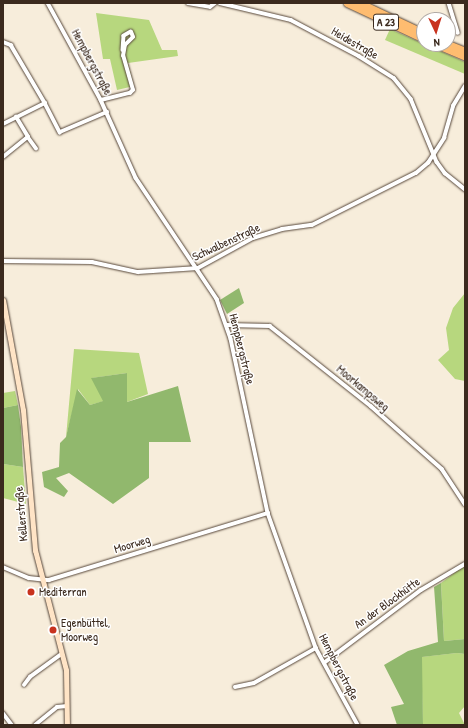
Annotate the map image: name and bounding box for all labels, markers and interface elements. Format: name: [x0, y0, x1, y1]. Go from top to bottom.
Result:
north arrow: [416, 12, 456, 52]
road number: A 23: [373, 13, 399, 31]
street label: Heidestraße: [329, 24, 381, 62]
street label: Hempbergstraße: [69, 27, 115, 97]
text: N: [433, 36, 440, 50]
street label: Schwalbenstraße: [190, 220, 262, 264]
street label: Hempbergstraße: [226, 312, 258, 386]
street label: Moorkampsweg: [334, 362, 392, 414]
street label: Kellerstraße: [11, 486, 31, 542]
street label: Moorweg: [112, 532, 152, 556]
street label: An der Blockhütte: [351, 574, 423, 632]
place label: Mediterran: [39, 585, 87, 599]
marker: Mediterran: [26, 587, 36, 597]
place label: Egenbüttel, Moorweg: [61, 616, 110, 644]
marker: Egenbüttel, Moorweg: [48, 625, 58, 635]
street label: Hempbergstraße: [316, 631, 362, 703]

